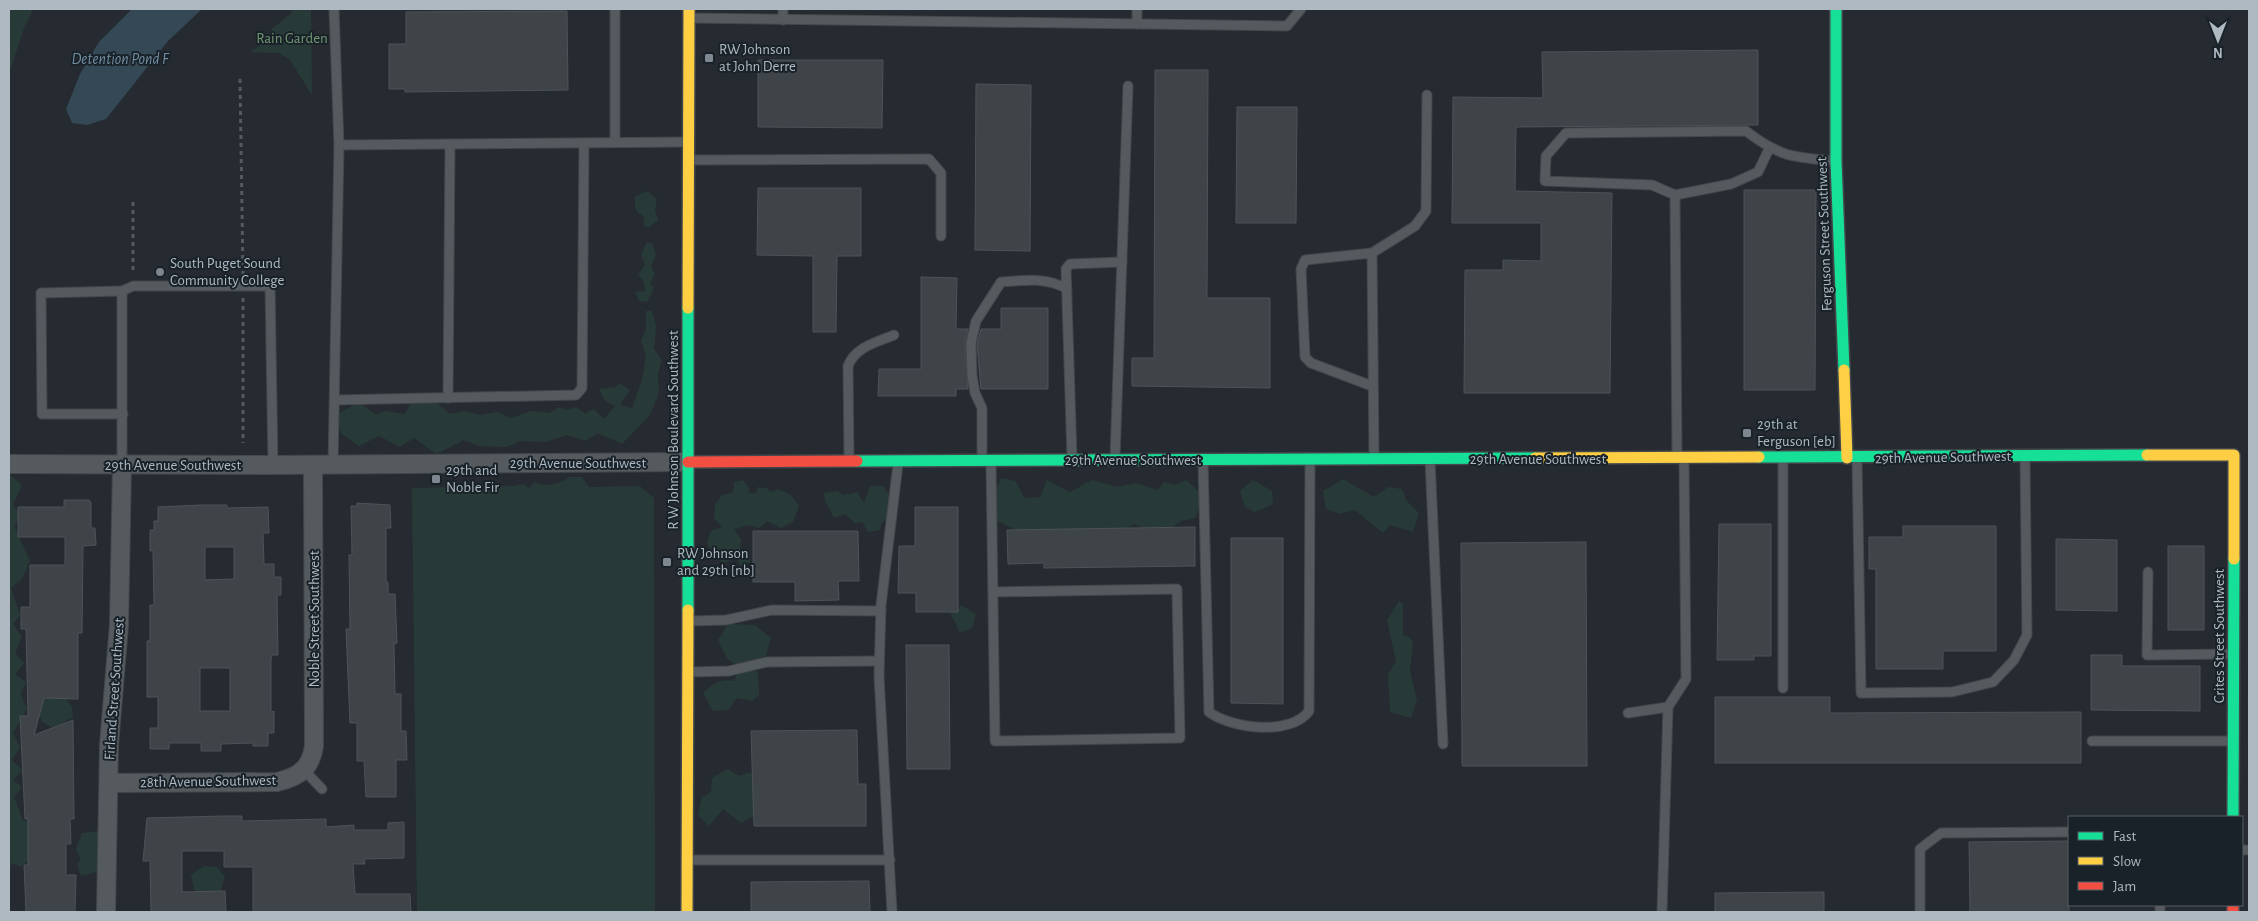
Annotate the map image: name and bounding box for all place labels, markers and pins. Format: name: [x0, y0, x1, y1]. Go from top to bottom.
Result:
place label: RW Johnson at John Derre: [719, 42, 796, 74]
marker: RW Johnson at John Derre: [703, 52, 715, 64]
place label: South Puget Sound Community College: [170, 256, 284, 288]
marker: South Puget Sound Community College: [154, 266, 166, 278]
place label: 29th at Ferguson [eb]: [1757, 417, 1836, 449]
marker: 29th at Ferguson [eb]: [1741, 427, 1753, 439]
place label: 29th and Noble Fir: [446, 463, 499, 495]
marker: 29th and Noble Fir: [430, 473, 442, 485]
place label: RW Johnson and 29th [nb]: [677, 546, 755, 578]
marker: RW Johnson and 29th [nb]: [661, 556, 673, 568]

